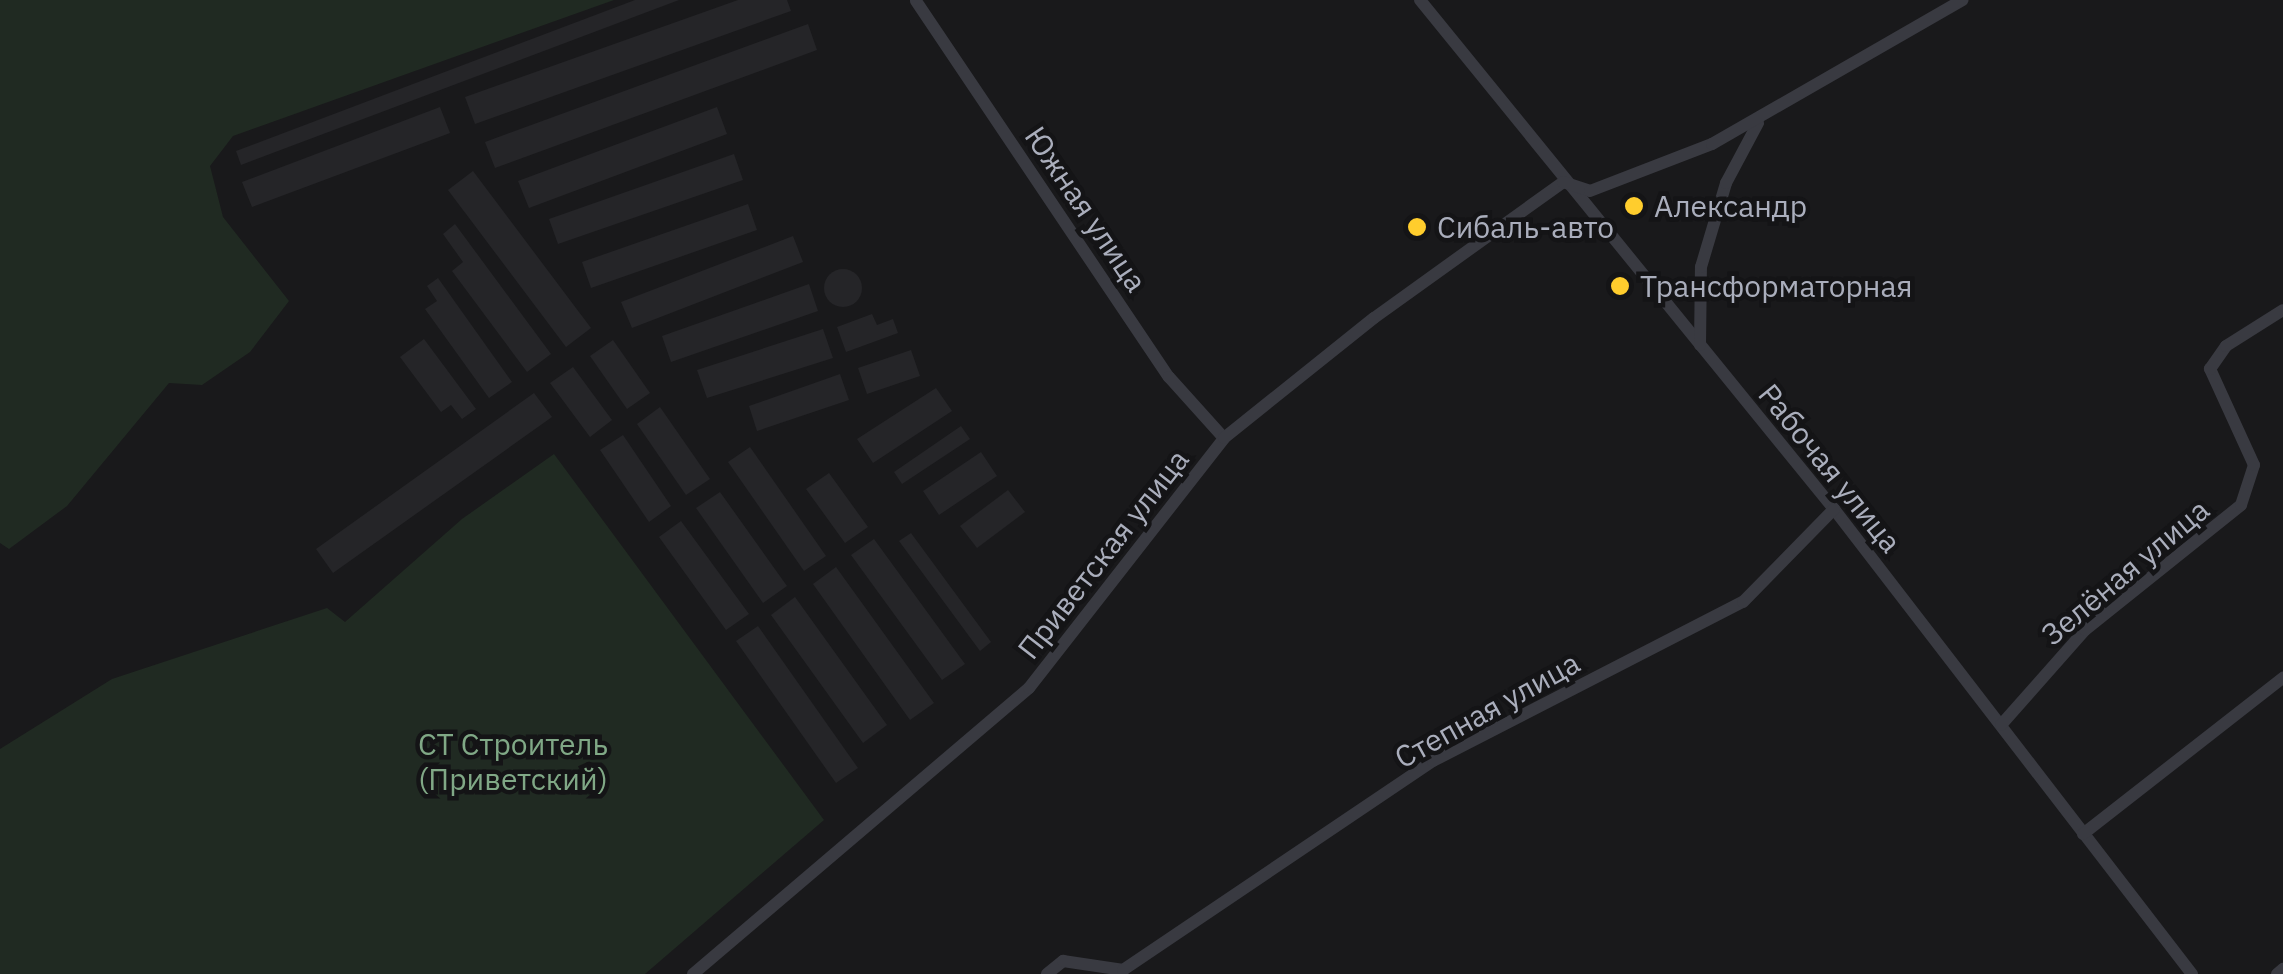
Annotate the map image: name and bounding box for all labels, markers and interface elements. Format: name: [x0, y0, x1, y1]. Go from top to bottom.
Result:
street label: Южная улица: [1018, 120, 1154, 298]
place label: Александр: [1654, 188, 1807, 224]
marker: Александр: [1623, 195, 1645, 217]
place label: Сибаль-авто: [1437, 209, 1614, 245]
marker: Сибаль-авто: [1406, 216, 1428, 238]
place label: Трансформаторная: [1640, 268, 1913, 304]
marker: Трансформаторная: [1609, 275, 1631, 297]
street label: Рабочая улица: [1751, 377, 1909, 559]
street label: Приветская улица: [1010, 442, 1196, 666]
street label: Зелёная улица: [2034, 491, 2216, 653]
street label: Степная улица: [1388, 644, 1586, 776]
park label: СТ Строитель (Приветский): [418, 726, 608, 796]

